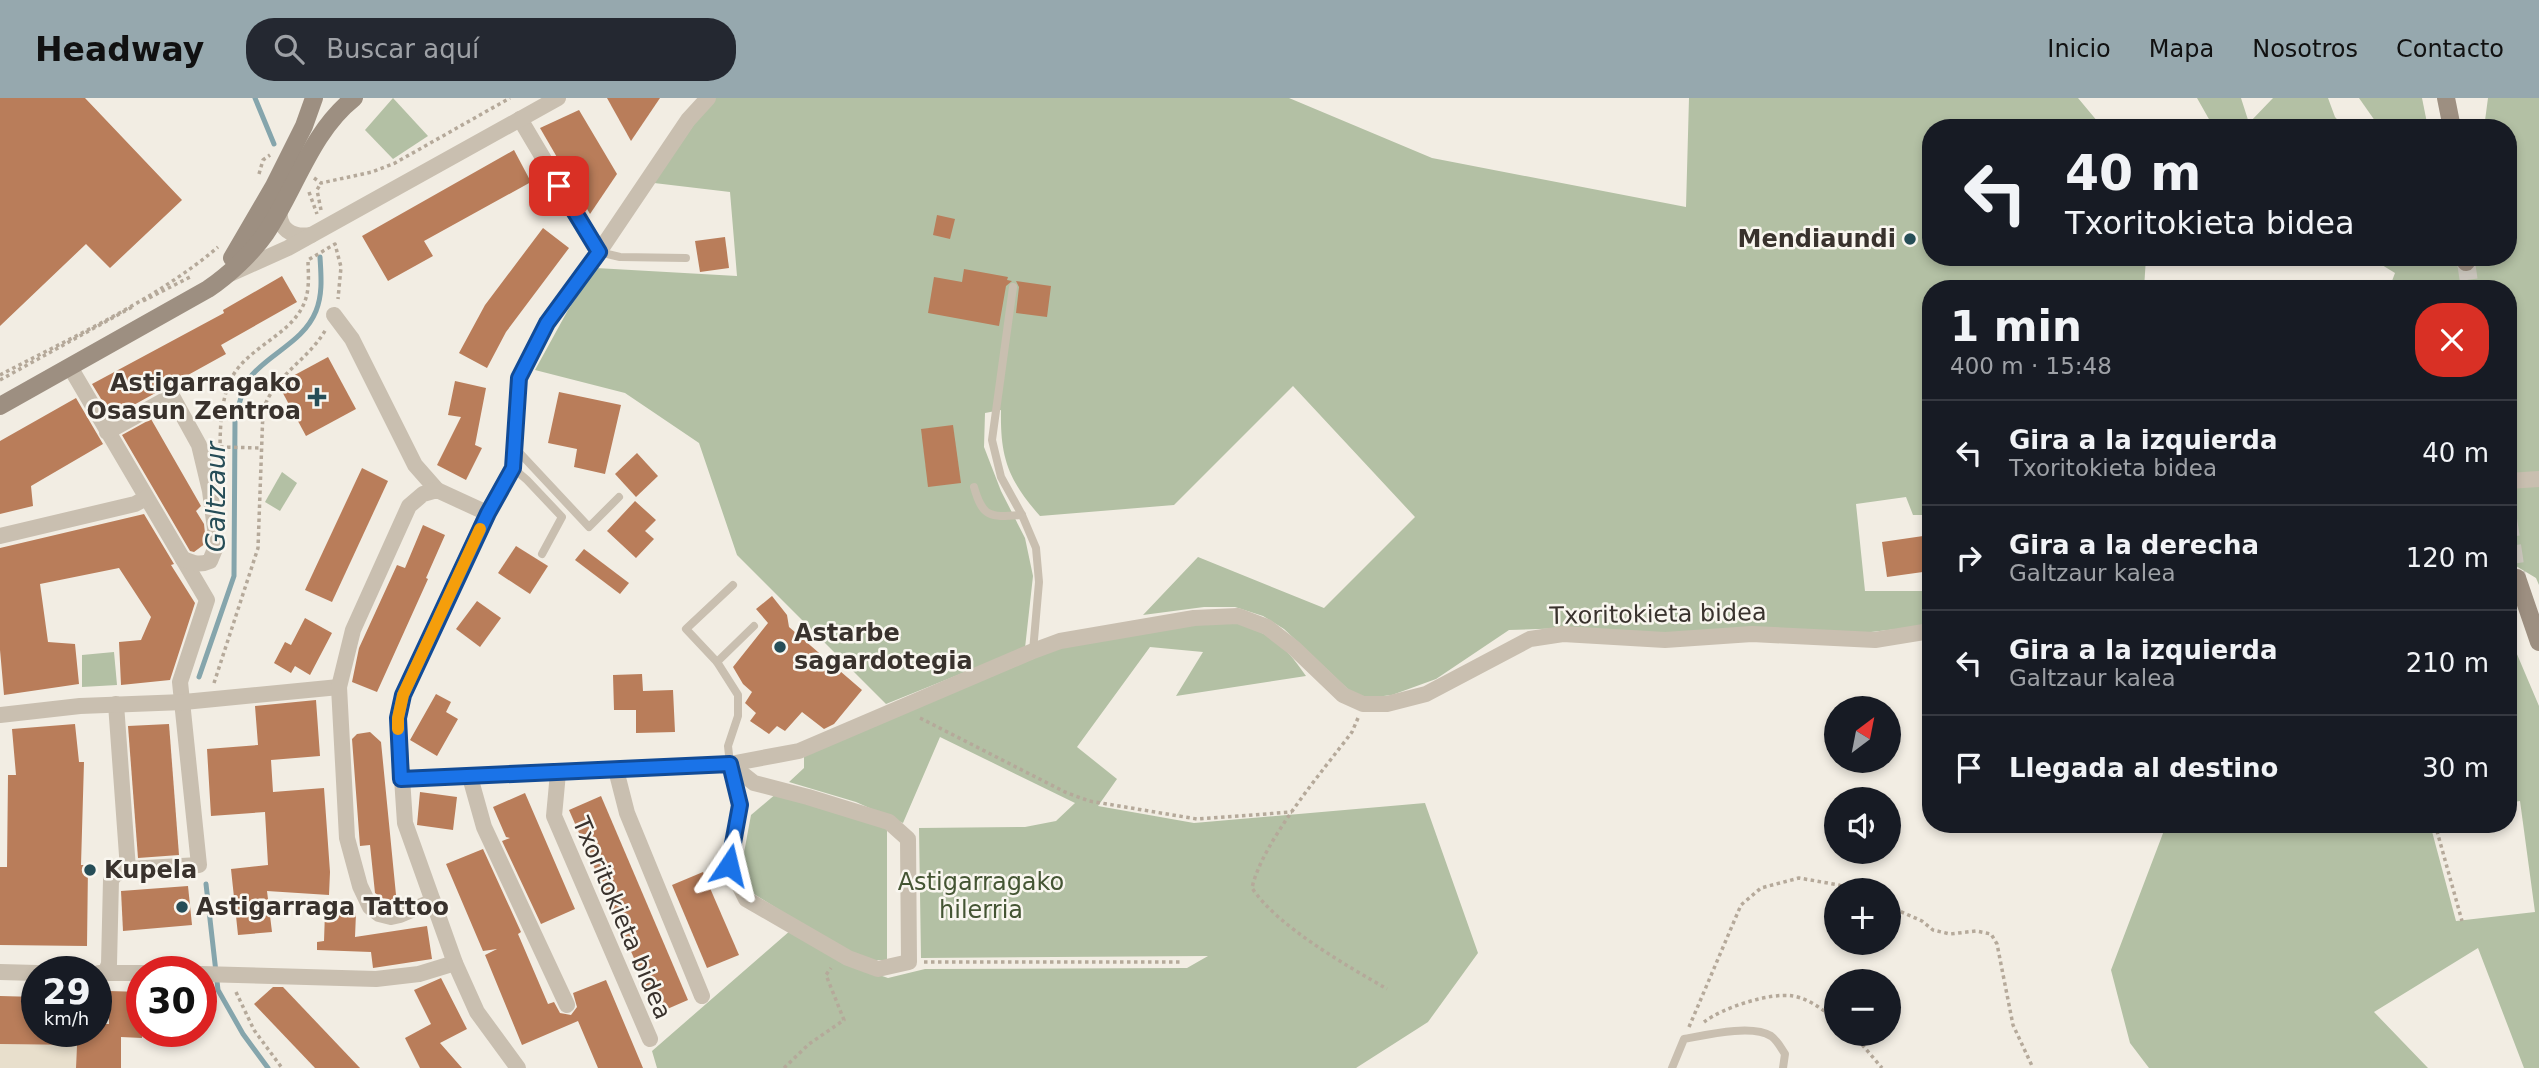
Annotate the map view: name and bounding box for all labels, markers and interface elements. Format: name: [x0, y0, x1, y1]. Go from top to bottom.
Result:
search box: [246, 18, 736, 81]
text: Headway: [35, 30, 204, 69]
icon: search: [270, 30, 308, 68]
text: Buscar aquí: [326, 34, 479, 64]
text: Inicio: [2047, 35, 2111, 63]
text: Mapa: [2149, 35, 2214, 63]
text: Nosotros: [2252, 35, 2358, 63]
text: Contacto: [2396, 35, 2504, 63]
text: 40 m: [2065, 145, 2201, 202]
icon: left: [1950, 147, 2041, 238]
pin: [529, 156, 589, 216]
icon: arrive: [540, 167, 578, 205]
text: Txoritokieta bidea: [2065, 204, 2355, 242]
place label: Mendiaundi: [1738, 225, 1896, 253]
marker: Mendiaundi: [1902, 231, 1918, 247]
text: 1 min: [1950, 302, 2082, 351]
button: close: [2415, 303, 2489, 377]
text: 400 m · 15:48: [1950, 353, 2112, 379]
place label: Astigarragako Osasun Zentroa: [87, 369, 301, 425]
marker: Astigarragako Osasun Zentroa: [307, 387, 327, 407]
text: Gira a la izquierda: [2009, 425, 2277, 455]
icon: left: [1950, 434, 1988, 472]
text: 40 m: [2422, 438, 2489, 468]
water label: Galtzaur: [201, 440, 231, 552]
text: Txoritokieta bidea: [2009, 455, 2217, 481]
text: Gira a la derecha: [2009, 530, 2259, 560]
icon: right: [1950, 539, 1988, 577]
text: 120 m: [2406, 543, 2489, 573]
text: Galtzaur kalea: [2009, 560, 2175, 586]
street label: Txoritokieta bidea: [1548, 598, 1767, 630]
place label: Astarbe sagardotegia: [794, 619, 973, 675]
text: Gira a la izquierda: [2009, 635, 2277, 665]
marker: Astarbe sagardotegia: [772, 639, 788, 655]
icon: left: [1950, 644, 1988, 682]
text: 210 m: [2406, 648, 2489, 678]
text: Galtzaur kalea: [2009, 665, 2175, 691]
north arrow: [1824, 696, 1900, 774]
map controls: [1824, 696, 1901, 1046]
icon: arrive: [1950, 749, 1988, 787]
text: Llegada al destino: [2009, 753, 2278, 783]
text: 30 m: [2422, 753, 2489, 783]
button: sound: [1824, 787, 1901, 864]
street label: Txoritokieta bidea: [566, 812, 677, 1023]
position arrow: [692, 828, 766, 902]
place label: Kupela: [104, 856, 197, 884]
marker: Kupela: [82, 862, 98, 878]
park label: Astigarragako hilerria: [898, 868, 1064, 924]
button: +: [1824, 878, 1901, 955]
place label: Astigarraga Tattoo: [196, 893, 449, 921]
marker: Astigarraga Tattoo: [174, 899, 190, 915]
speed limit sign: 30: [126, 956, 217, 1047]
button: −: [1824, 969, 1901, 1046]
text: 29: [42, 972, 91, 1012]
text: km/h: [44, 1008, 89, 1029]

